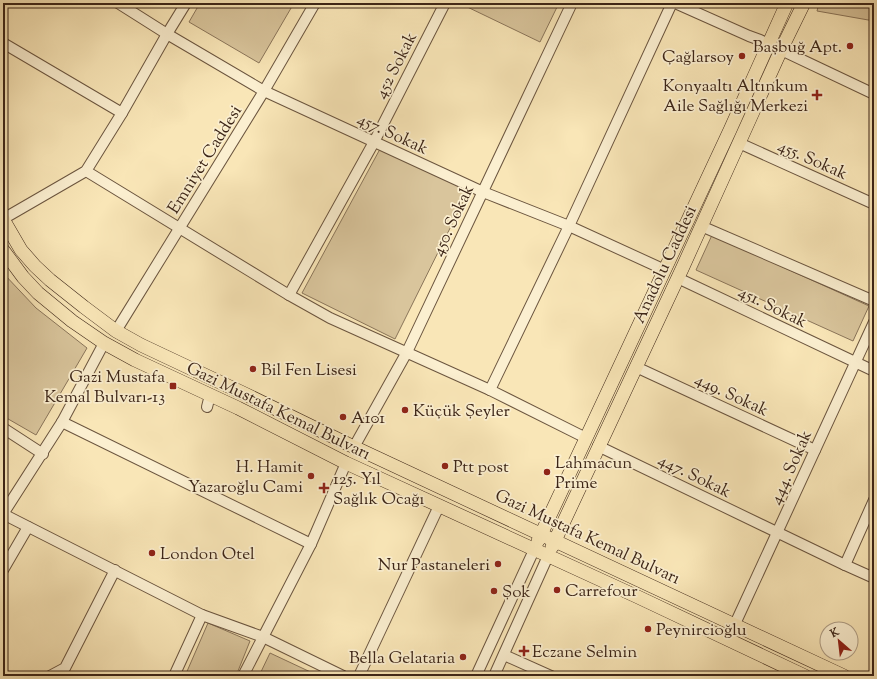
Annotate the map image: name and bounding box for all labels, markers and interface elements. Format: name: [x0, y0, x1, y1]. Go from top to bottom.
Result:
street label: 452 Sokak: [370, 29, 424, 103]
place label: Başbuğ Apt.: [753, 36, 842, 60]
marker: Başbuğ Apt.: [845, 41, 855, 51]
place label: Çağlarsoy: [662, 46, 735, 70]
marker: Çağlarsoy: [737, 51, 747, 61]
place label: Konyaaltı Altınkum Aile Sağlığı Merkezi: [663, 75, 808, 119]
marker: Konyaaltı Altınkum Aile Sağlığı Merkezi: [811, 89, 823, 101]
street label: Emniyet Caddesi: [163, 101, 249, 219]
street label: 457. Sokak: [353, 108, 432, 162]
street label: 455. Sokak: [774, 135, 851, 187]
street label: 450. Sokak: [427, 181, 481, 261]
street label: Anadolu Caddesi: [628, 202, 704, 328]
street label: 451. Sokak: [734, 281, 811, 335]
street label: Gazi Mustafa Kemal Bulvarı: [182, 357, 374, 467]
place label: Bil Fen Lisesi: [261, 359, 357, 383]
marker: Bil Fen Lisesi: [248, 364, 258, 374]
place label: Gazi Mustafa Kemal Bulvarı-13: [44, 366, 165, 410]
street label: 449. Sokak: [690, 368, 772, 423]
marker: Gazi Mustafa Kemal Bulvarı-13: [168, 381, 178, 391]
place label: Küçük Şeyler: [413, 400, 511, 424]
marker: Küçük Şeyler: [400, 405, 410, 415]
place label: A101: [351, 407, 385, 431]
marker: A101: [338, 412, 348, 422]
street label: 444. Sokak: [765, 427, 819, 509]
street label: 447. Sokak: [654, 449, 735, 505]
place label: Lahmacun Prime: [555, 452, 632, 496]
place label: H. Hamit Yazaroğlu Cami: [188, 456, 303, 500]
place label: Ptt post: [453, 456, 509, 480]
marker: Ptt post: [440, 461, 450, 471]
marker: Lahmacun Prime: [542, 467, 552, 477]
place label: 125. Yıl Sağlık Ocağı: [333, 468, 425, 512]
marker: H. Hamit Yazaroğlu Cami: [306, 471, 316, 481]
marker: 125. Yıl Sağlık Ocağı: [318, 482, 330, 494]
street label: Gazi Mustafa Kemal Bulvarı: [491, 484, 684, 591]
place label: London Otel: [160, 543, 255, 567]
marker: London Otel: [147, 548, 157, 558]
place label: Nur Pastaneleri: [378, 554, 490, 578]
marker: Nur Pastaneleri: [493, 559, 503, 569]
place label: Carrefour: [565, 580, 638, 604]
place label: Şok: [502, 581, 531, 605]
marker: Carrefour: [552, 585, 562, 595]
marker: Şok: [489, 586, 499, 596]
place label: Peynircioğlu: [656, 619, 747, 643]
north arrow: [819, 621, 859, 661]
marker: Peynircioğlu: [643, 624, 653, 634]
text: K: [827, 624, 842, 642]
place label: Eczane Selmin: [532, 641, 637, 665]
marker: Eczane Selmin: [519, 646, 529, 656]
place label: Bella Gelataria: [349, 647, 455, 671]
marker: Bella Gelataria: [458, 652, 468, 662]

